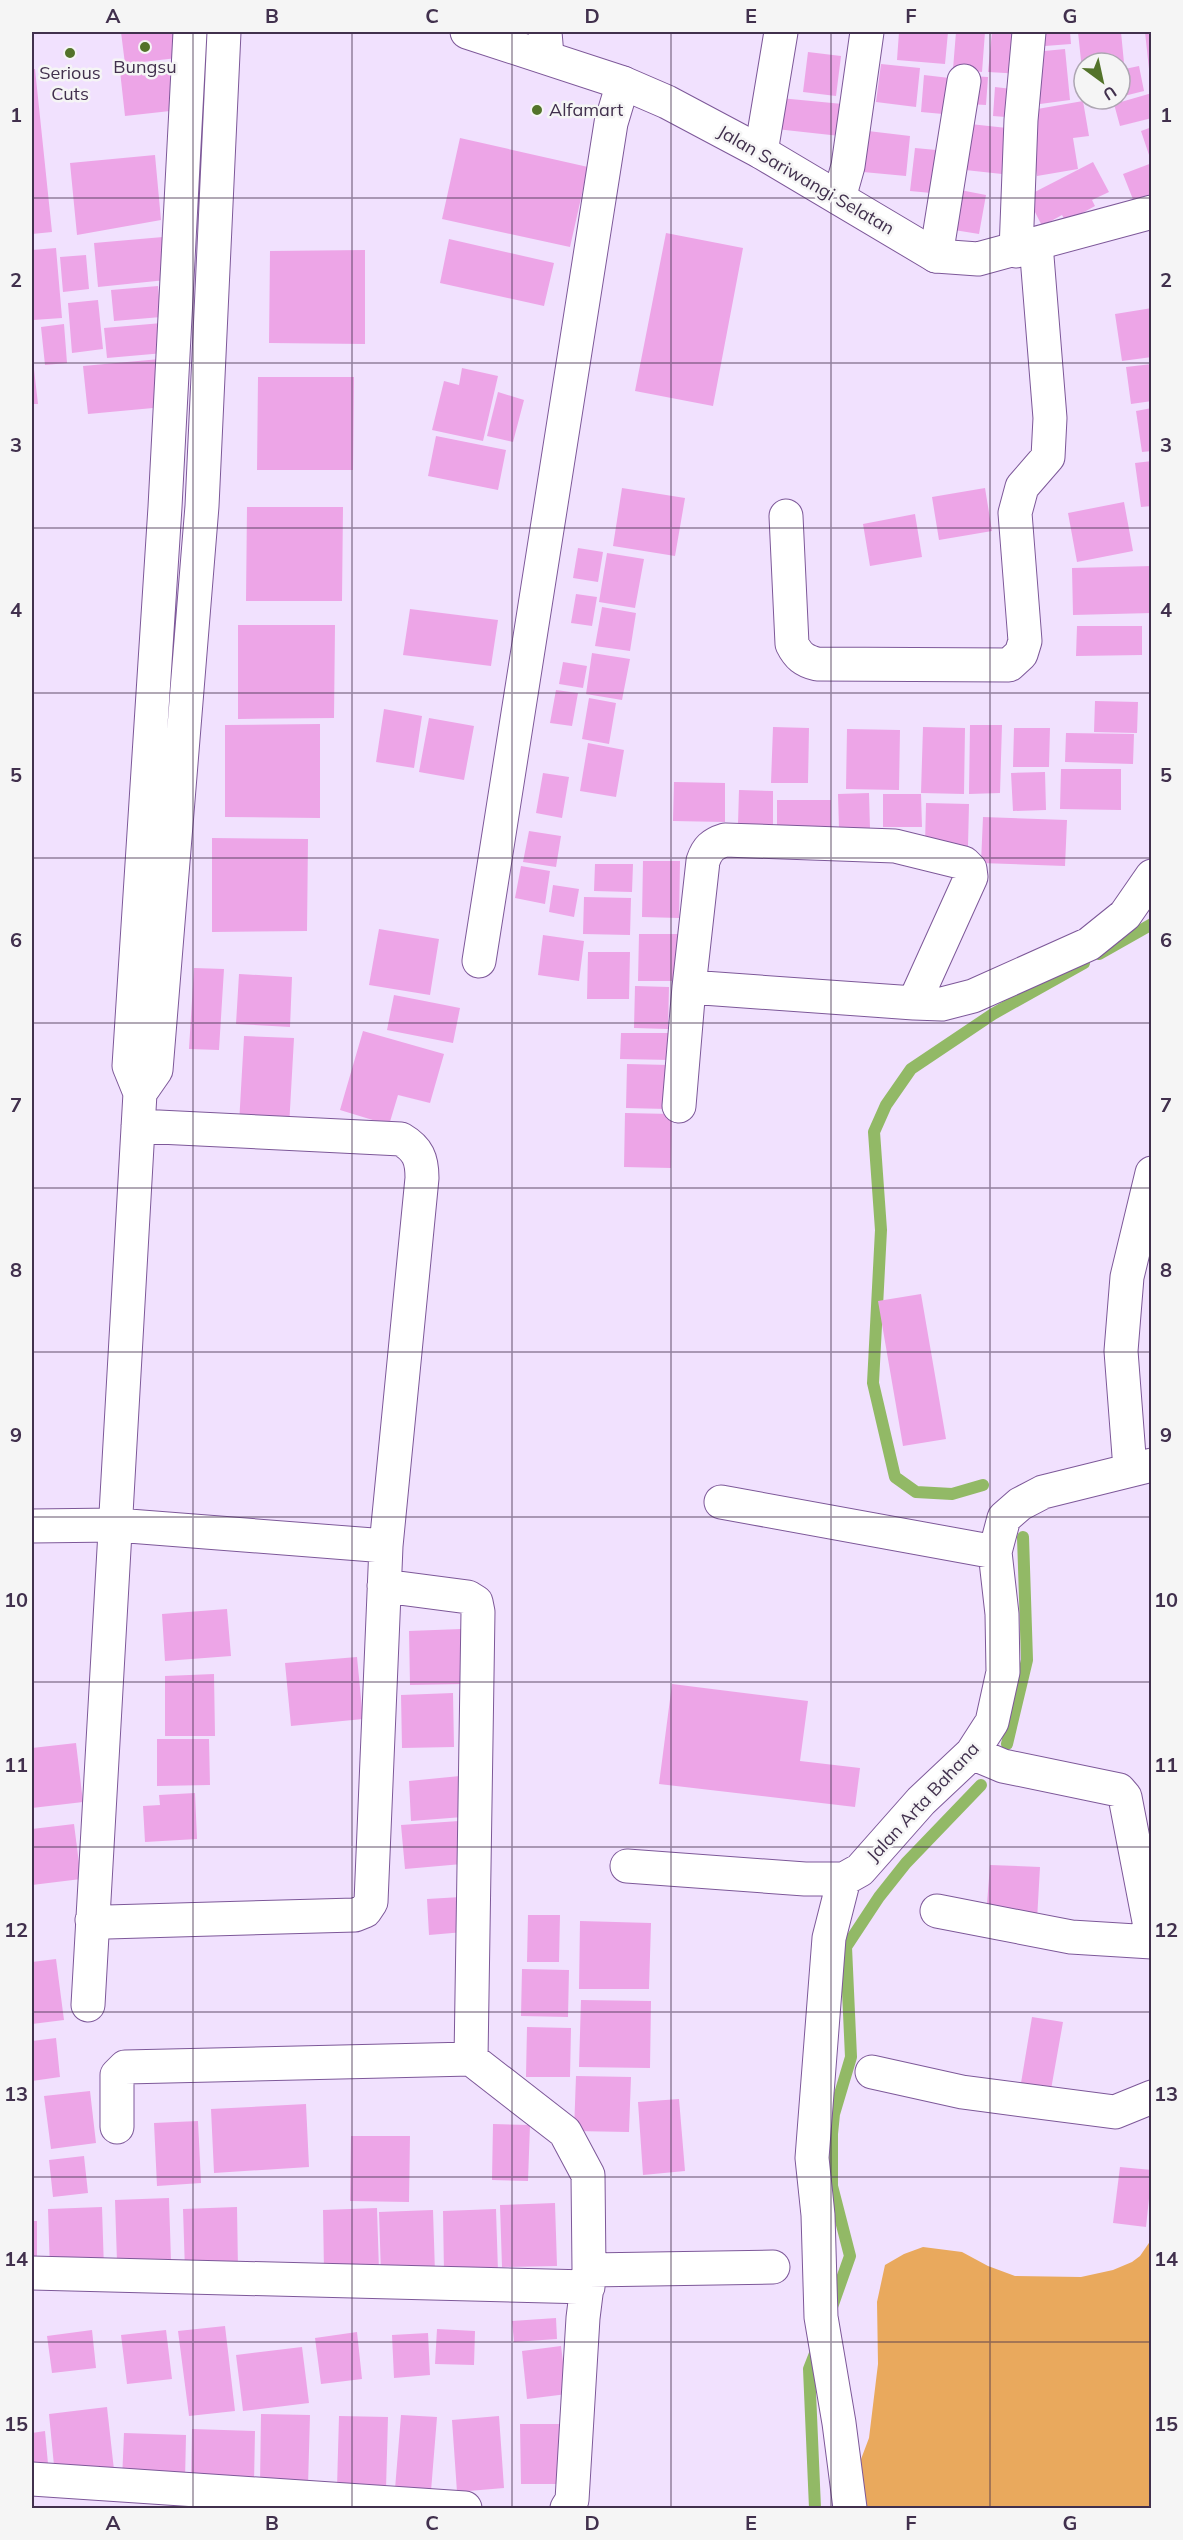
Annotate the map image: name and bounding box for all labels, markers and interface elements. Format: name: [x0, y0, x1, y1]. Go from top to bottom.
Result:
text: A: [106, 3, 121, 28]
text: B: [265, 3, 279, 28]
text: C: [425, 3, 439, 28]
text: D: [584, 3, 600, 28]
text: E: [745, 3, 757, 28]
text: F: [905, 3, 917, 28]
text: G: [1063, 3, 1077, 28]
marker: Bungsu: [138, 40, 152, 54]
marker: Serious Cuts: [63, 46, 77, 60]
north arrow: [1072, 51, 1132, 111]
place label: Bungsu: [113, 55, 177, 78]
place label: Serious Cuts: [39, 61, 101, 105]
text: U: [1100, 82, 1121, 105]
place label: Alfamart: [549, 98, 623, 121]
text: 1: [10, 102, 22, 127]
text: 1: [1160, 102, 1172, 127]
marker: Alfamart: [530, 103, 544, 117]
street label: Jalan Sariwangi Selatan: [714, 120, 899, 240]
text: 2: [10, 267, 22, 292]
text: 2: [1160, 267, 1172, 292]
text: 3: [10, 432, 22, 457]
text: 3: [1160, 432, 1172, 457]
text: 4: [10, 597, 22, 622]
text: 4: [1160, 597, 1172, 622]
text: 5: [10, 762, 22, 787]
text: 5: [1160, 762, 1172, 787]
text: 6: [10, 927, 22, 952]
text: 6: [1160, 927, 1172, 952]
text: 7: [10, 1092, 22, 1117]
text: 7: [1160, 1092, 1172, 1117]
text: 8: [10, 1257, 22, 1282]
text: 8: [1160, 1257, 1172, 1282]
text: 9: [10, 1422, 22, 1447]
text: 9: [1160, 1422, 1172, 1447]
text: 10: [4, 1587, 28, 1612]
text: 10: [1154, 1587, 1178, 1612]
street label: Jalan Arta Bahana: [861, 1737, 984, 1866]
text: 11: [4, 1752, 28, 1777]
text: 11: [1154, 1752, 1178, 1777]
text: 12: [4, 1917, 28, 1942]
text: 12: [1154, 1917, 1178, 1942]
text: 13: [4, 2081, 28, 2106]
text: 13: [1154, 2081, 1178, 2106]
text: 14: [4, 2246, 28, 2271]
text: 14: [1154, 2246, 1178, 2271]
text: 15: [4, 2411, 28, 2436]
text: 15: [1154, 2411, 1178, 2436]
text: A: [106, 2510, 121, 2535]
text: B: [265, 2510, 279, 2535]
text: C: [425, 2510, 439, 2535]
text: D: [584, 2510, 600, 2535]
text: E: [745, 2510, 757, 2535]
text: F: [905, 2510, 917, 2535]
text: G: [1063, 2510, 1077, 2535]

